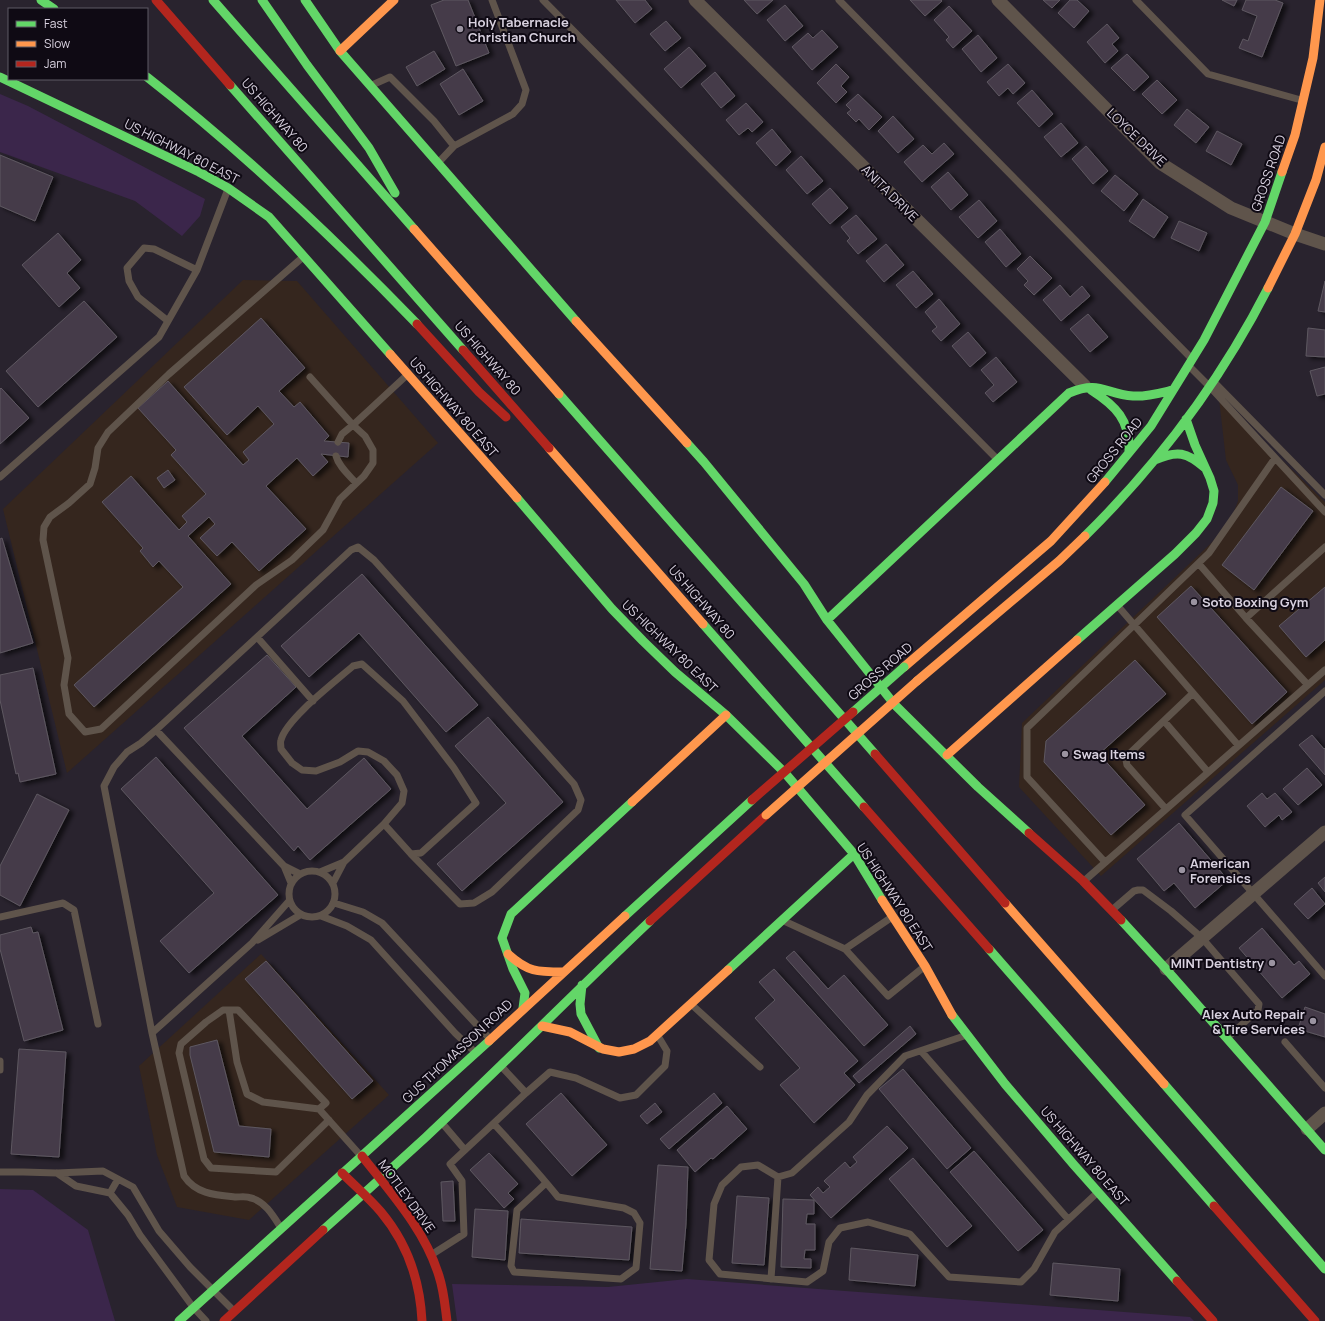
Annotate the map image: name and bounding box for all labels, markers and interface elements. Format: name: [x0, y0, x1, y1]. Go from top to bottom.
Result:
legend: [8, 8, 148, 80]
place label: Holy Tabernacle Christian Church: [468, 13, 576, 46]
text: Fast: [44, 15, 68, 32]
marker: Holy Tabernacle Christian Church: [455, 24, 465, 34]
text: Slow: [44, 35, 70, 52]
text: Jam: [44, 55, 66, 72]
street label: US HIGHWAY 80: [238, 74, 312, 156]
street label: LOYCE DRIVE: [1103, 104, 1171, 170]
street label: US HIGHWAY 80 EAST: [122, 114, 243, 188]
street label: GROSS ROAD: [1246, 132, 1290, 214]
street label: ANITA DRIVE: [858, 161, 922, 225]
street label: US HIGHWAY 80: [451, 317, 525, 399]
street label: US HIGHWAY 80 EAST: [406, 353, 502, 461]
street label: GROSS ROAD: [1082, 413, 1146, 487]
street label: US HIGHWAY 80: [665, 561, 739, 643]
place label: Soto Boxing Gym: [1202, 593, 1309, 611]
street label: US HIGHWAY 80 EAST: [618, 596, 722, 697]
marker: Soto Boxing Gym: [1189, 597, 1199, 607]
street label: GROSS ROAD: [844, 638, 916, 704]
place label: Swag Items: [1073, 745, 1145, 763]
marker: Swag Items: [1060, 749, 1070, 759]
street label: US HIGHWAY 80 EAST: [853, 839, 937, 955]
place label: American Forensics: [1190, 854, 1251, 887]
marker: American Forensics: [1177, 865, 1187, 875]
place label: MINT Dentistry: [1171, 954, 1265, 972]
marker: MINT Dentistry: [1267, 958, 1277, 968]
street label: GUS THOMASSON ROAD: [398, 995, 516, 1107]
place label: Alex Auto Repair & Tire Services: [1202, 1005, 1305, 1038]
marker: Alex Auto Repair & Tire Services: [1308, 1016, 1318, 1026]
street label: US HIGHWAY 80 EAST: [1037, 1102, 1133, 1210]
street label: MOTLEY DRIVE: [374, 1156, 440, 1236]

